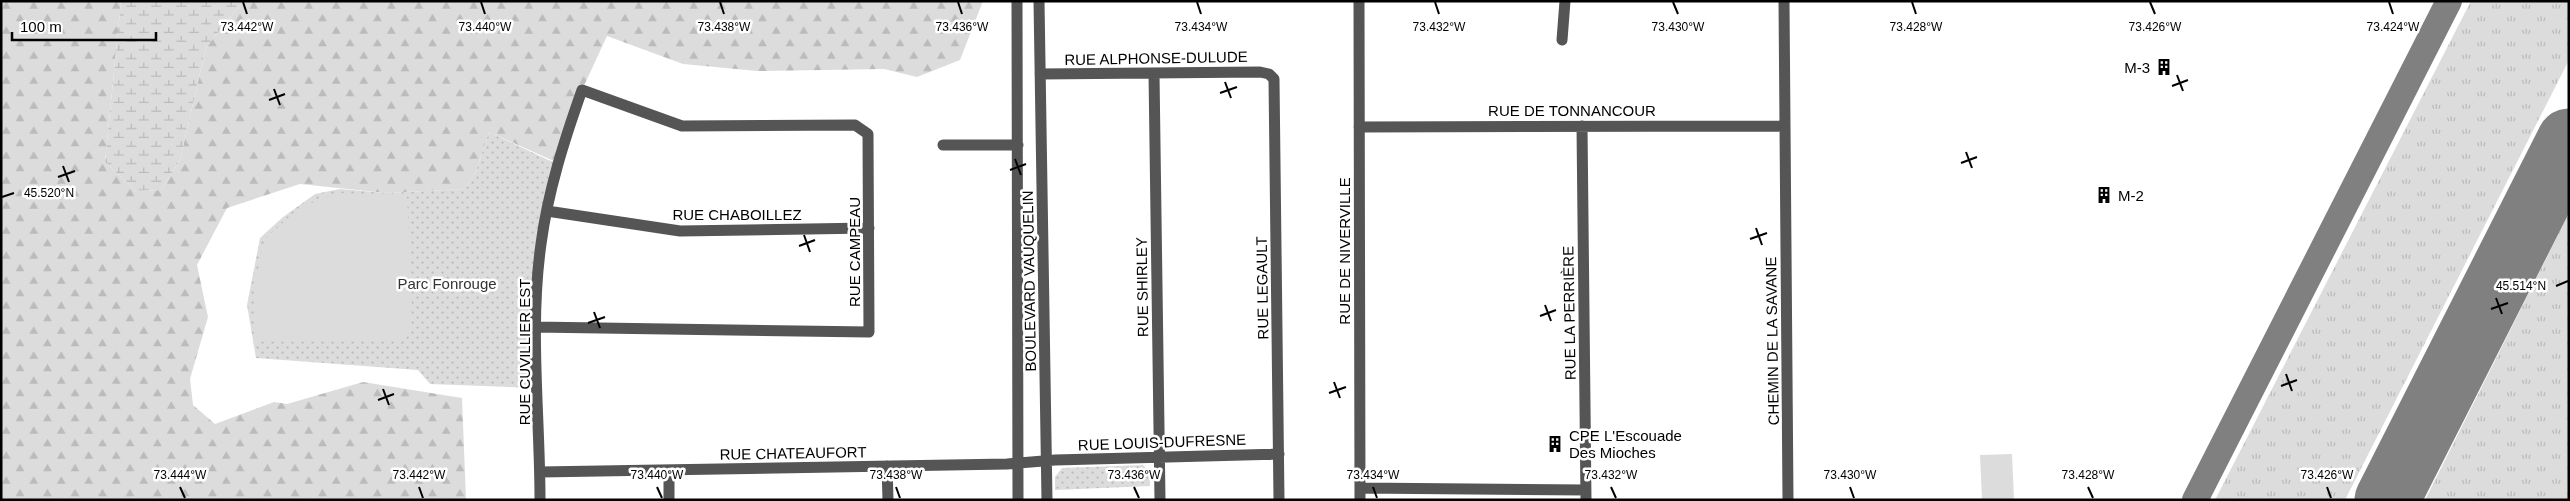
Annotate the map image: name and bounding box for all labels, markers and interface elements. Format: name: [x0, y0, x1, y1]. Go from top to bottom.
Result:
scale bar: [12, 10, 156, 42]
text: 100 m: [20, 18, 62, 35]
text: 73.442°W: [221, 20, 274, 34]
text: 73.440°W: [459, 20, 512, 34]
text: 73.438°W: [698, 20, 751, 34]
text: 73.436°W: [936, 20, 989, 34]
text: 73.434°W: [1175, 20, 1228, 34]
text: 73.432°W: [1413, 20, 1466, 34]
text: 73.430°W: [1652, 20, 1705, 34]
text: 73.428°W: [1890, 20, 1943, 34]
text: 73.426°W: [2129, 20, 2182, 34]
text: 73.424°W: [2367, 20, 2420, 34]
street label: RUE ALPHONSE-DULUDE: [1064, 48, 1248, 68]
building icon: M-3: [2154, 57, 2174, 77]
place label: M-3: [2124, 59, 2150, 76]
street label: RUE DE TONNANCOUR: [1488, 102, 1656, 119]
street label: RUE DE NIVERVILLE: [1336, 177, 1353, 325]
building icon: M-2: [2094, 185, 2114, 205]
text: 45.520°N: [24, 186, 74, 200]
place label: M-2: [2118, 187, 2144, 204]
street label: BOULEVARD VAUQUELIN: [1019, 190, 1039, 372]
street label: RUE CAMPEAU: [846, 197, 863, 307]
street label: RUE CHABOILLEZ: [672, 206, 802, 223]
street label: RUE LEGAULT: [1253, 236, 1271, 340]
street label: RUE SHIRLEY: [1133, 237, 1151, 337]
street label: RUE LA PERRIÈRE: [1559, 246, 1579, 380]
street label: CHEMIN DE LA SAVANE: [1762, 257, 1782, 425]
park label: Parc Fonrouge: [397, 275, 497, 292]
street label: RUE CUVILLIER EST: [516, 279, 533, 425]
text: 45.514°N: [2496, 279, 2546, 293]
place label: CPE L'Escouade Des Mioches: [1569, 427, 1682, 461]
street label: RUE LOUIS-DUFRESNE: [1078, 431, 1246, 453]
building icon: CPE L'Escouade Des Mioches: [1545, 434, 1565, 454]
street label: RUE CHATEAUFORT: [719, 443, 867, 463]
text: 73.444°W: [154, 468, 207, 482]
text: 73.442°W: [393, 468, 446, 482]
text: 73.440°W: [631, 468, 684, 482]
text: 73.438°W: [870, 468, 923, 482]
text: 73.436°W: [1108, 468, 1161, 482]
text: 73.434°W: [1347, 468, 1400, 482]
text: 73.432°W: [1585, 468, 1638, 482]
text: 73.430°W: [1824, 468, 1877, 482]
text: 73.428°W: [2062, 468, 2115, 482]
text: 73.426°W: [2301, 468, 2354, 482]

